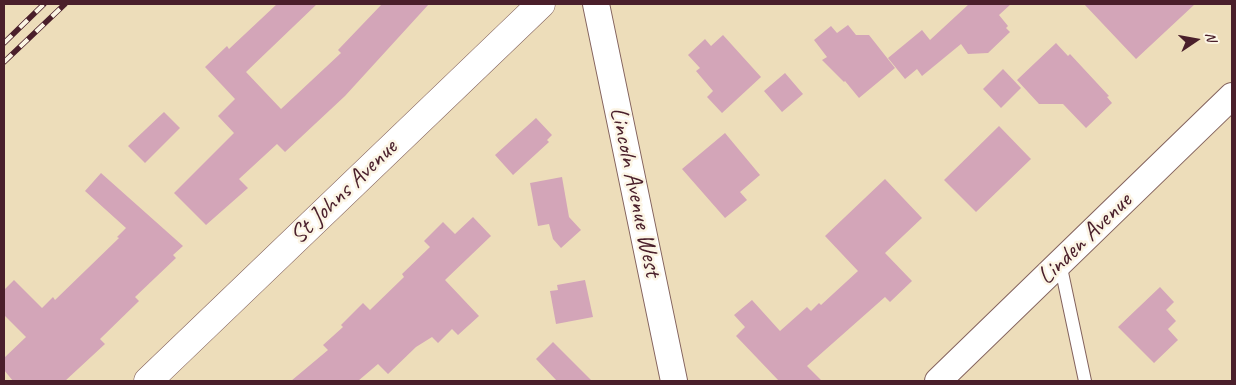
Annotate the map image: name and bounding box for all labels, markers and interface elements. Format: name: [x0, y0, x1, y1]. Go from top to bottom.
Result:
north arrow: [1171, 15, 1221, 65]
text: N: [1202, 31, 1220, 43]
street label: Lincoln Avenue West: [602, 104, 668, 280]
street label: St Johns Avenue: [284, 133, 404, 251]
street label: Linden Avenue: [1032, 187, 1138, 291]

